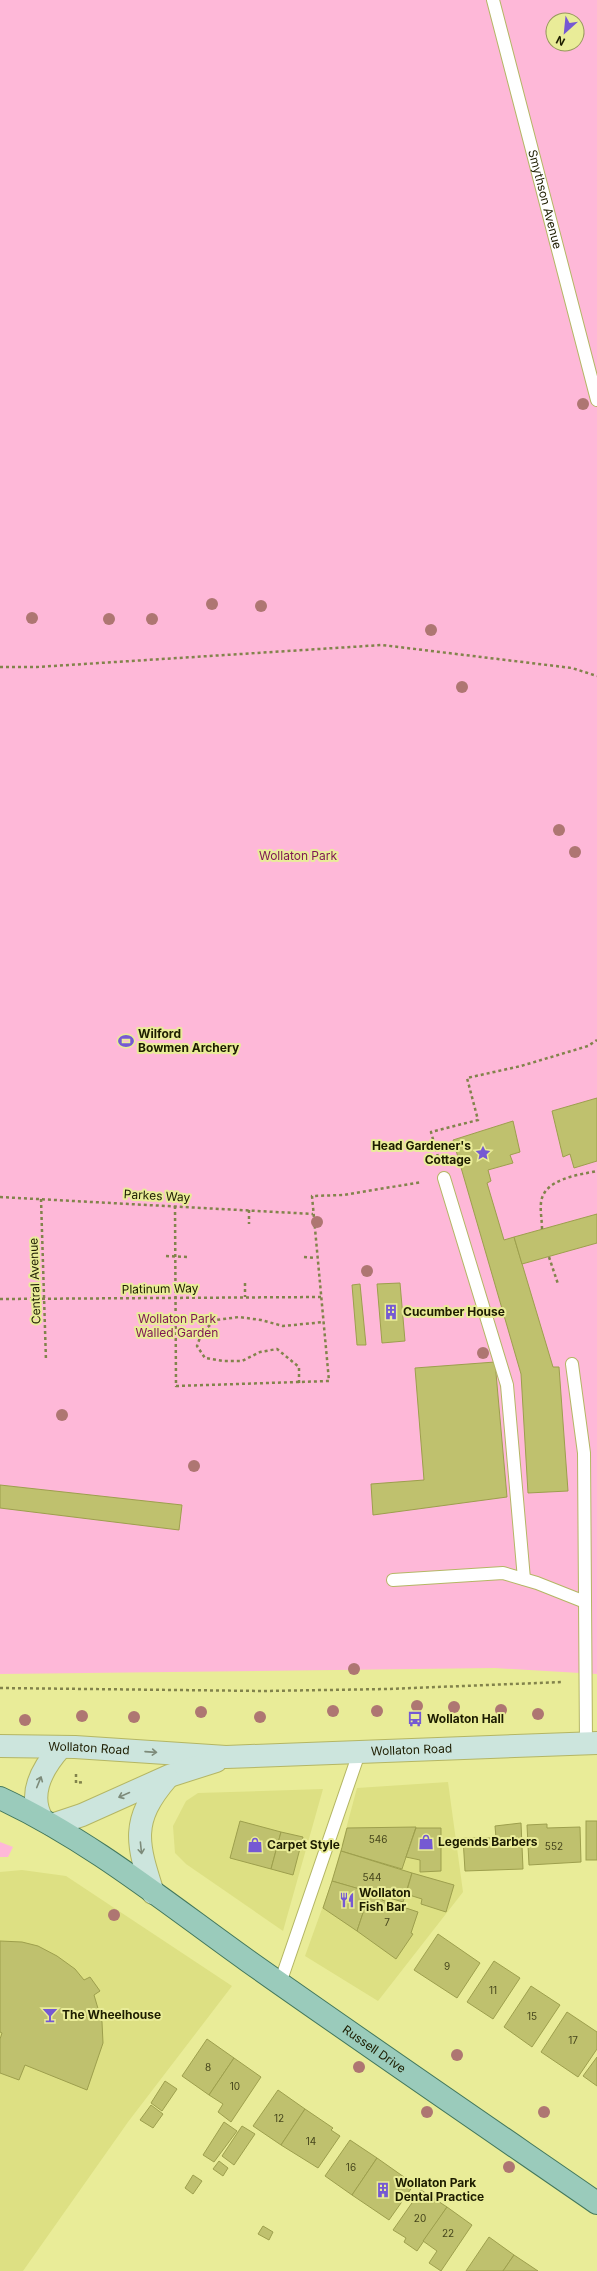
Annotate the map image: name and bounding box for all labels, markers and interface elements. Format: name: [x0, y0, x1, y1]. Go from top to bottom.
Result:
north arrow: [545, 12, 585, 52]
text: N: [554, 33, 567, 49]
street label: Smythson Avenue: [525, 148, 565, 251]
park label: Wollaton Park: [259, 848, 337, 863]
place label: Wilford Bowmen Archery: [138, 1026, 240, 1055]
sports icon: Wilford Bowmen Archery: [117, 1032, 135, 1050]
place label: Head Gardener's Cottage: [372, 1138, 471, 1167]
place icon: Head Gardener's Cottage: [474, 1144, 492, 1162]
street label: Parkes Way: [123, 1186, 191, 1205]
street label: Central Avenue: [25, 1238, 44, 1324]
street label: Platinum Way: [121, 1280, 199, 1297]
building icon: Cucumber House: [382, 1303, 400, 1321]
place label: Cucumber House: [403, 1304, 505, 1319]
park label: Wollaton Park Walled Garden: [136, 1311, 218, 1340]
bus stop icon: Wollaton Hall: [406, 1710, 424, 1728]
place label: Wollaton Hall: [427, 1711, 504, 1726]
street label: Wollaton Road: [48, 1739, 130, 1758]
street label: Wollaton Road: [371, 1740, 452, 1759]
one-way arrow: [144, 1749, 157, 1756]
one-way arrow: [36, 1777, 44, 1789]
one-way arrow: [119, 1792, 131, 1799]
house number: 546: [369, 1833, 387, 1845]
shop icon: Legends Barbers: [417, 1833, 435, 1851]
place label: Legends Barbers: [438, 1834, 538, 1849]
shop icon: Carpet Style: [246, 1836, 264, 1854]
place label: Carpet Style: [267, 1837, 340, 1852]
house number: 552: [545, 1840, 563, 1852]
one-way arrow: [137, 1841, 145, 1854]
house number: 544: [363, 1871, 382, 1883]
place label: Wollaton Fish Bar: [359, 1885, 411, 1914]
restaurant icon: Wollaton Fish Bar: [338, 1891, 356, 1909]
house number: 7: [384, 1916, 390, 1928]
house number: 9: [444, 1960, 450, 1972]
house number: 11: [489, 1984, 497, 1996]
bar icon: The Wheelhouse: [41, 2006, 59, 2024]
place label: The Wheelhouse: [62, 2007, 161, 2022]
house number: 15: [527, 2010, 537, 2022]
street label: Russell Drive: [340, 2022, 409, 2076]
house number: 17: [568, 2034, 578, 2046]
house number: 8: [205, 2061, 211, 2073]
house number: 10: [230, 2080, 240, 2092]
house number: 12: [274, 2112, 284, 2124]
house number: 14: [306, 2135, 316, 2147]
house number: 16: [346, 2161, 356, 2173]
place label: Wollaton Park Dental Practice: [395, 2175, 484, 2204]
building icon: Wollaton Park Dental Practice: [374, 2181, 392, 2199]
house number: 20: [414, 2212, 426, 2224]
house number: 22: [442, 2227, 454, 2239]

